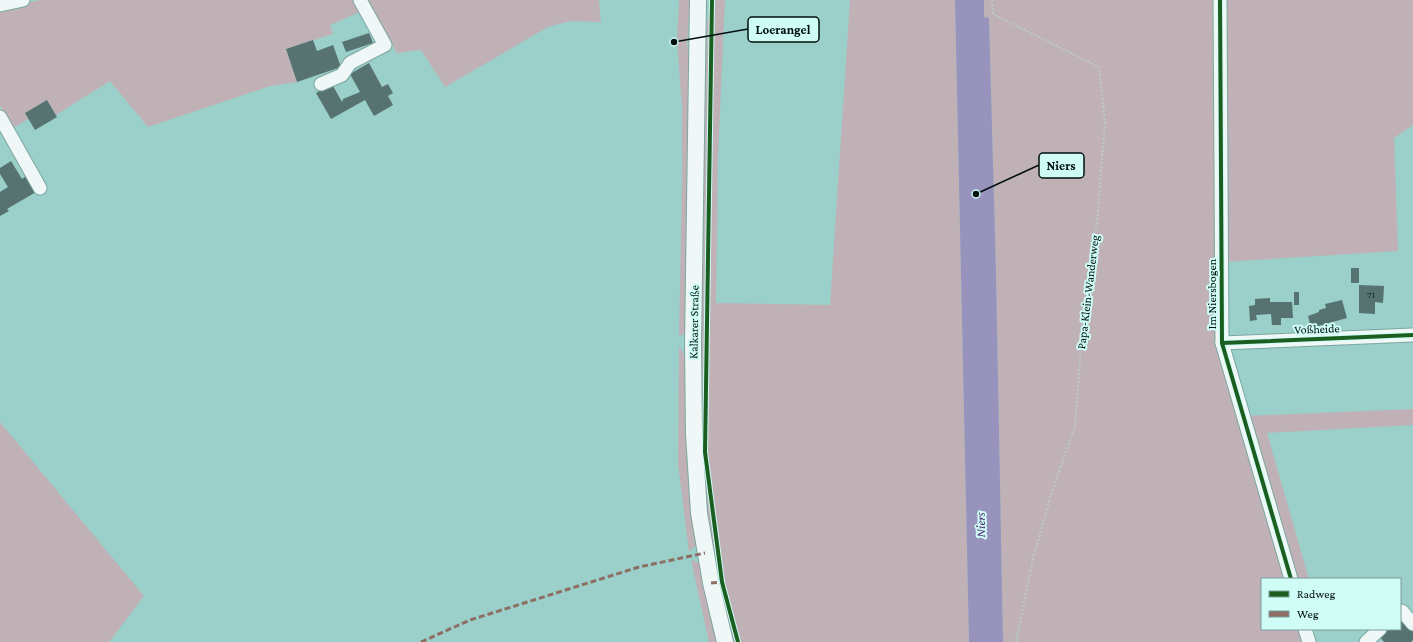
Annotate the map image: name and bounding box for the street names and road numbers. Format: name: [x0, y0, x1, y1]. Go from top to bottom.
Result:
street label: Papa-Klein-Wanderweg: [1074, 234, 1102, 350]
street label: Im Niersbogen: [1205, 258, 1219, 329]
street label: Kalkarer Straße: [686, 285, 702, 359]
street label: Voßheide: [1294, 321, 1340, 337]

